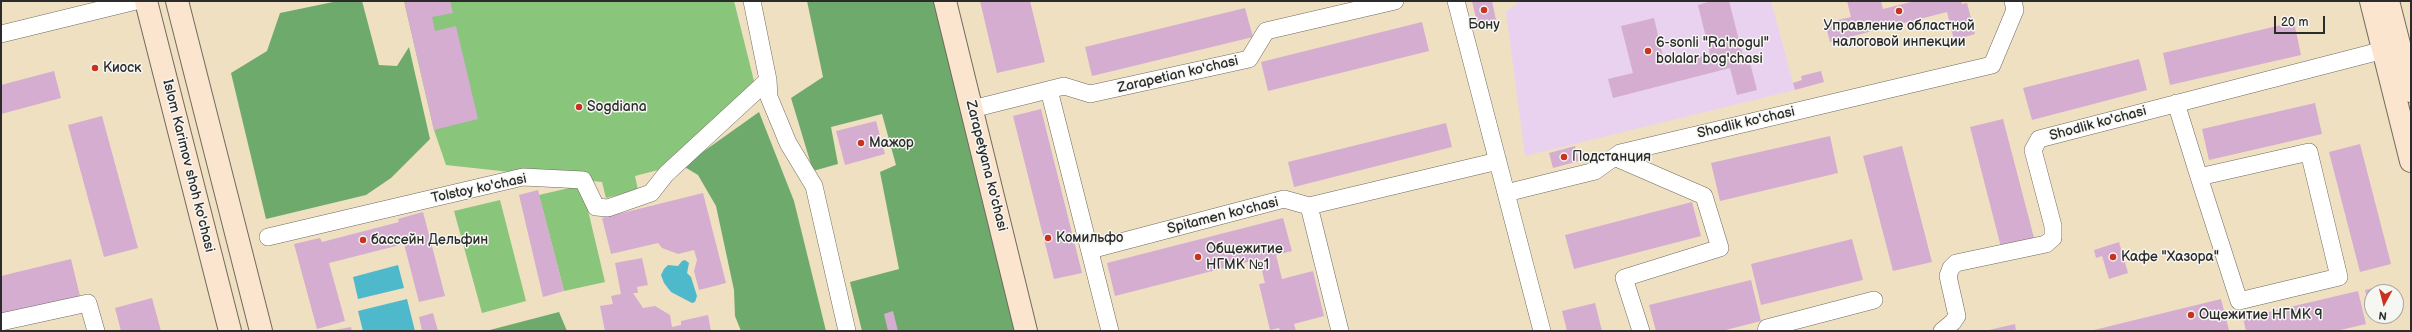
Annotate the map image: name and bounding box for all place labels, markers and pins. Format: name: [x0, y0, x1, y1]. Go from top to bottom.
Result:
marker: Бону: [1479, 5, 1489, 15]
marker: Управление областной налоговой инпекции: [1894, 6, 1904, 16]
place label: Бону: [1468, 17, 1500, 33]
place label: Управление областной налоговой инпекции: [1823, 18, 1975, 50]
place label: 6-sonli "Ra'nogul" bolalar bog'chasi: [1656, 35, 1769, 68]
marker: 6-sonli "Ra'nogul" bolalar bog'chasi: [1643, 46, 1653, 56]
place label: Киоск: [103, 60, 141, 76]
marker: Киоск: [90, 63, 100, 73]
place label: Sogdiana: [587, 99, 647, 115]
marker: Sogdiana: [574, 102, 584, 112]
place label: Мажор: [869, 135, 914, 151]
marker: Мажор: [856, 138, 866, 148]
place label: Подстанция: [1572, 149, 1651, 165]
marker: Подстанция: [1559, 152, 1569, 162]
place label: Комильфо: [1056, 230, 1123, 246]
place label: бассейн Дельфин: [371, 232, 488, 248]
marker: Комильфо: [1043, 233, 1053, 243]
marker: бассейн Дельфин: [358, 235, 368, 245]
place label: Общежитие НГМК №1: [1206, 241, 1283, 274]
place label: Кафе "Хазора": [2121, 249, 2219, 265]
marker: Общежитие НГМК №1: [1193, 252, 1203, 262]
marker: Кафе "Хазора": [2108, 252, 2118, 262]
place label: Ощежитие НГМК 9: [2199, 307, 2323, 323]
marker: Ощежитие НГМК 9: [2186, 310, 2196, 320]

